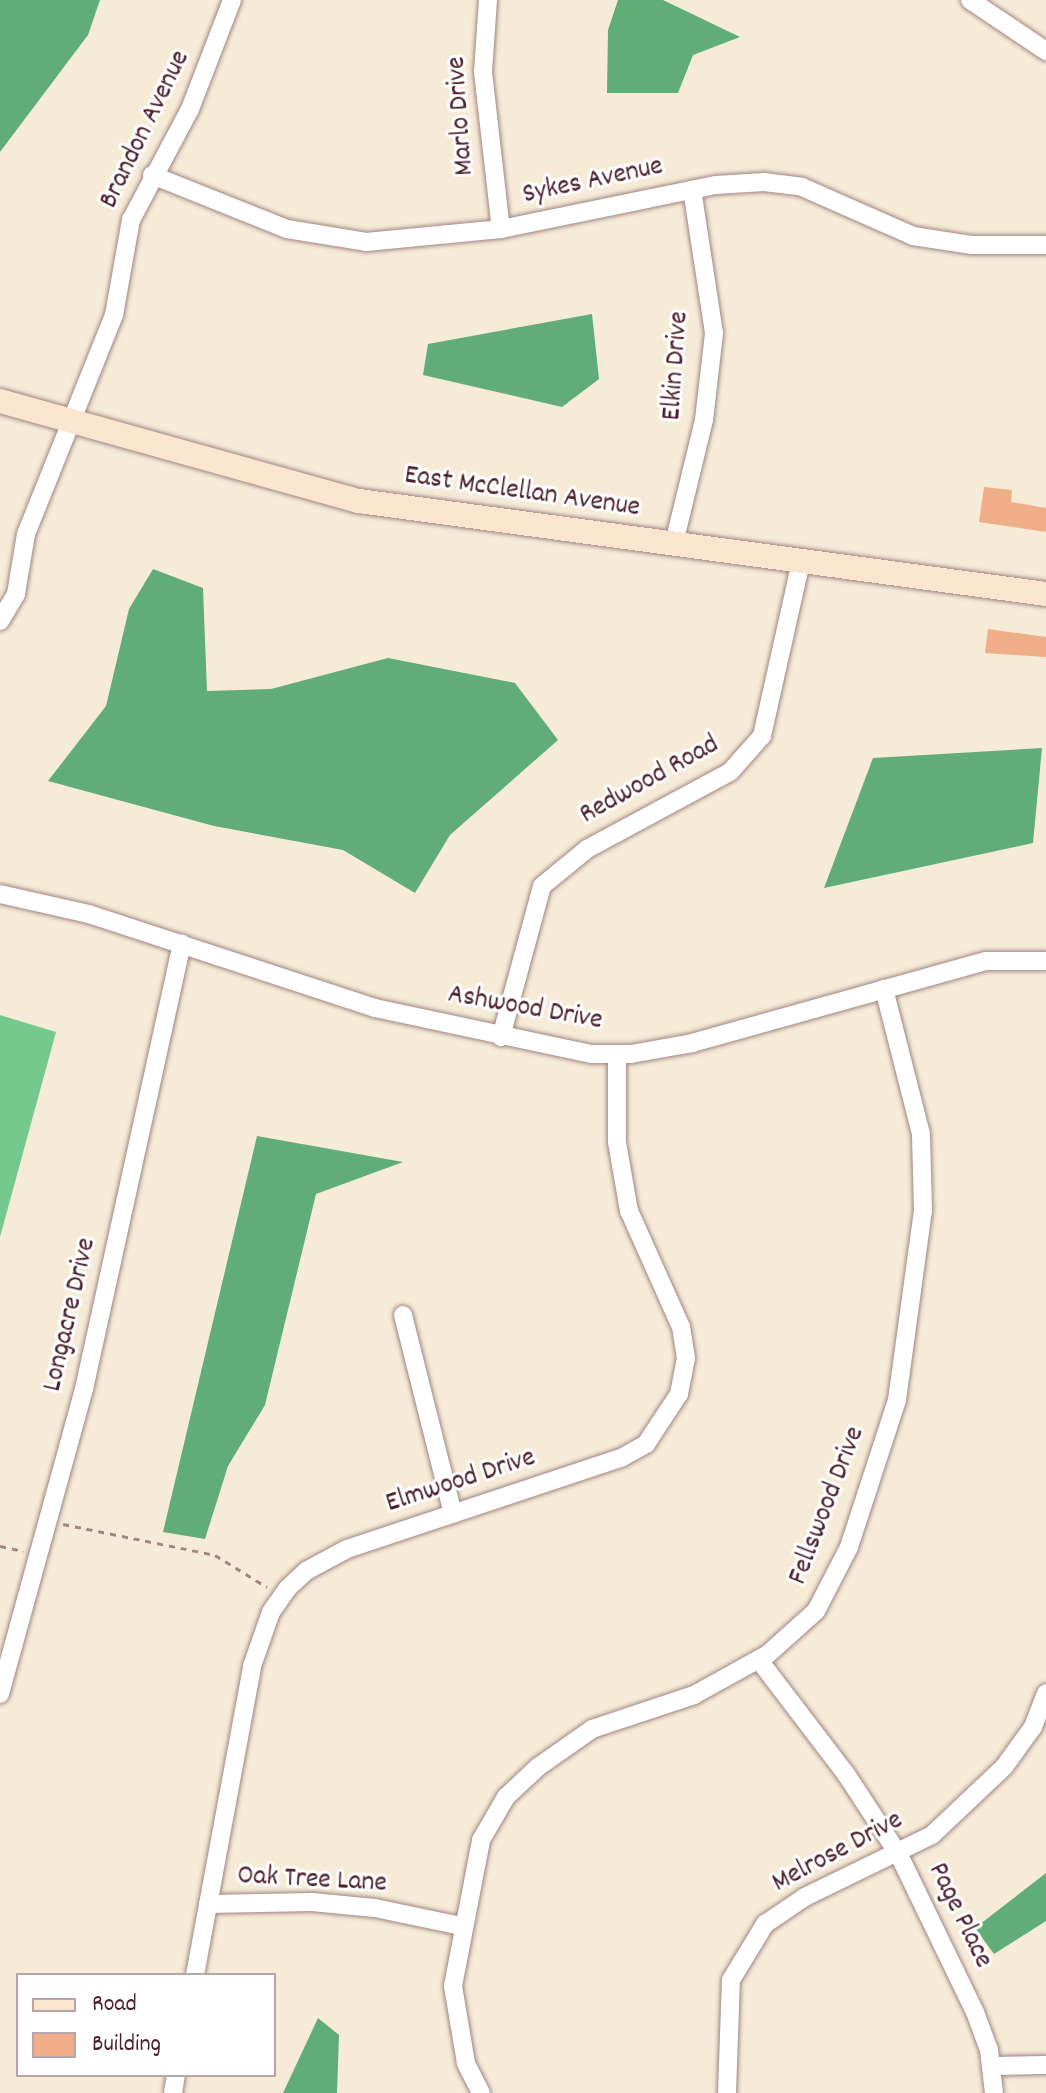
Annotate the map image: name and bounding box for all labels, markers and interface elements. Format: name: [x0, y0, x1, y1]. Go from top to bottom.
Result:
street label: Brandon Avenue: [93, 46, 199, 214]
street label: Marlo Drive: [441, 55, 483, 177]
street label: Sykes Avenue: [520, 151, 666, 213]
street label: Elkin Drive: [656, 310, 698, 422]
street label: East McClellan Avenue: [402, 460, 642, 526]
street label: Redwood Road: [575, 729, 725, 833]
street label: Ashwood Drive: [445, 979, 605, 1039]
street label: Longacre Drive: [37, 1235, 105, 1395]
street label: Fellswood Drive: [783, 1422, 873, 1590]
street label: Elmwood Drive: [382, 1442, 540, 1522]
street label: Melrose Drive: [767, 1805, 909, 1901]
street label: Page Place: [919, 1858, 999, 1974]
street label: Oak Tree Lane: [236, 1860, 388, 1902]
legend: [16, 1973, 276, 2077]
text: Road: [92, 1988, 137, 2022]
text: Building: [92, 2028, 161, 2062]

